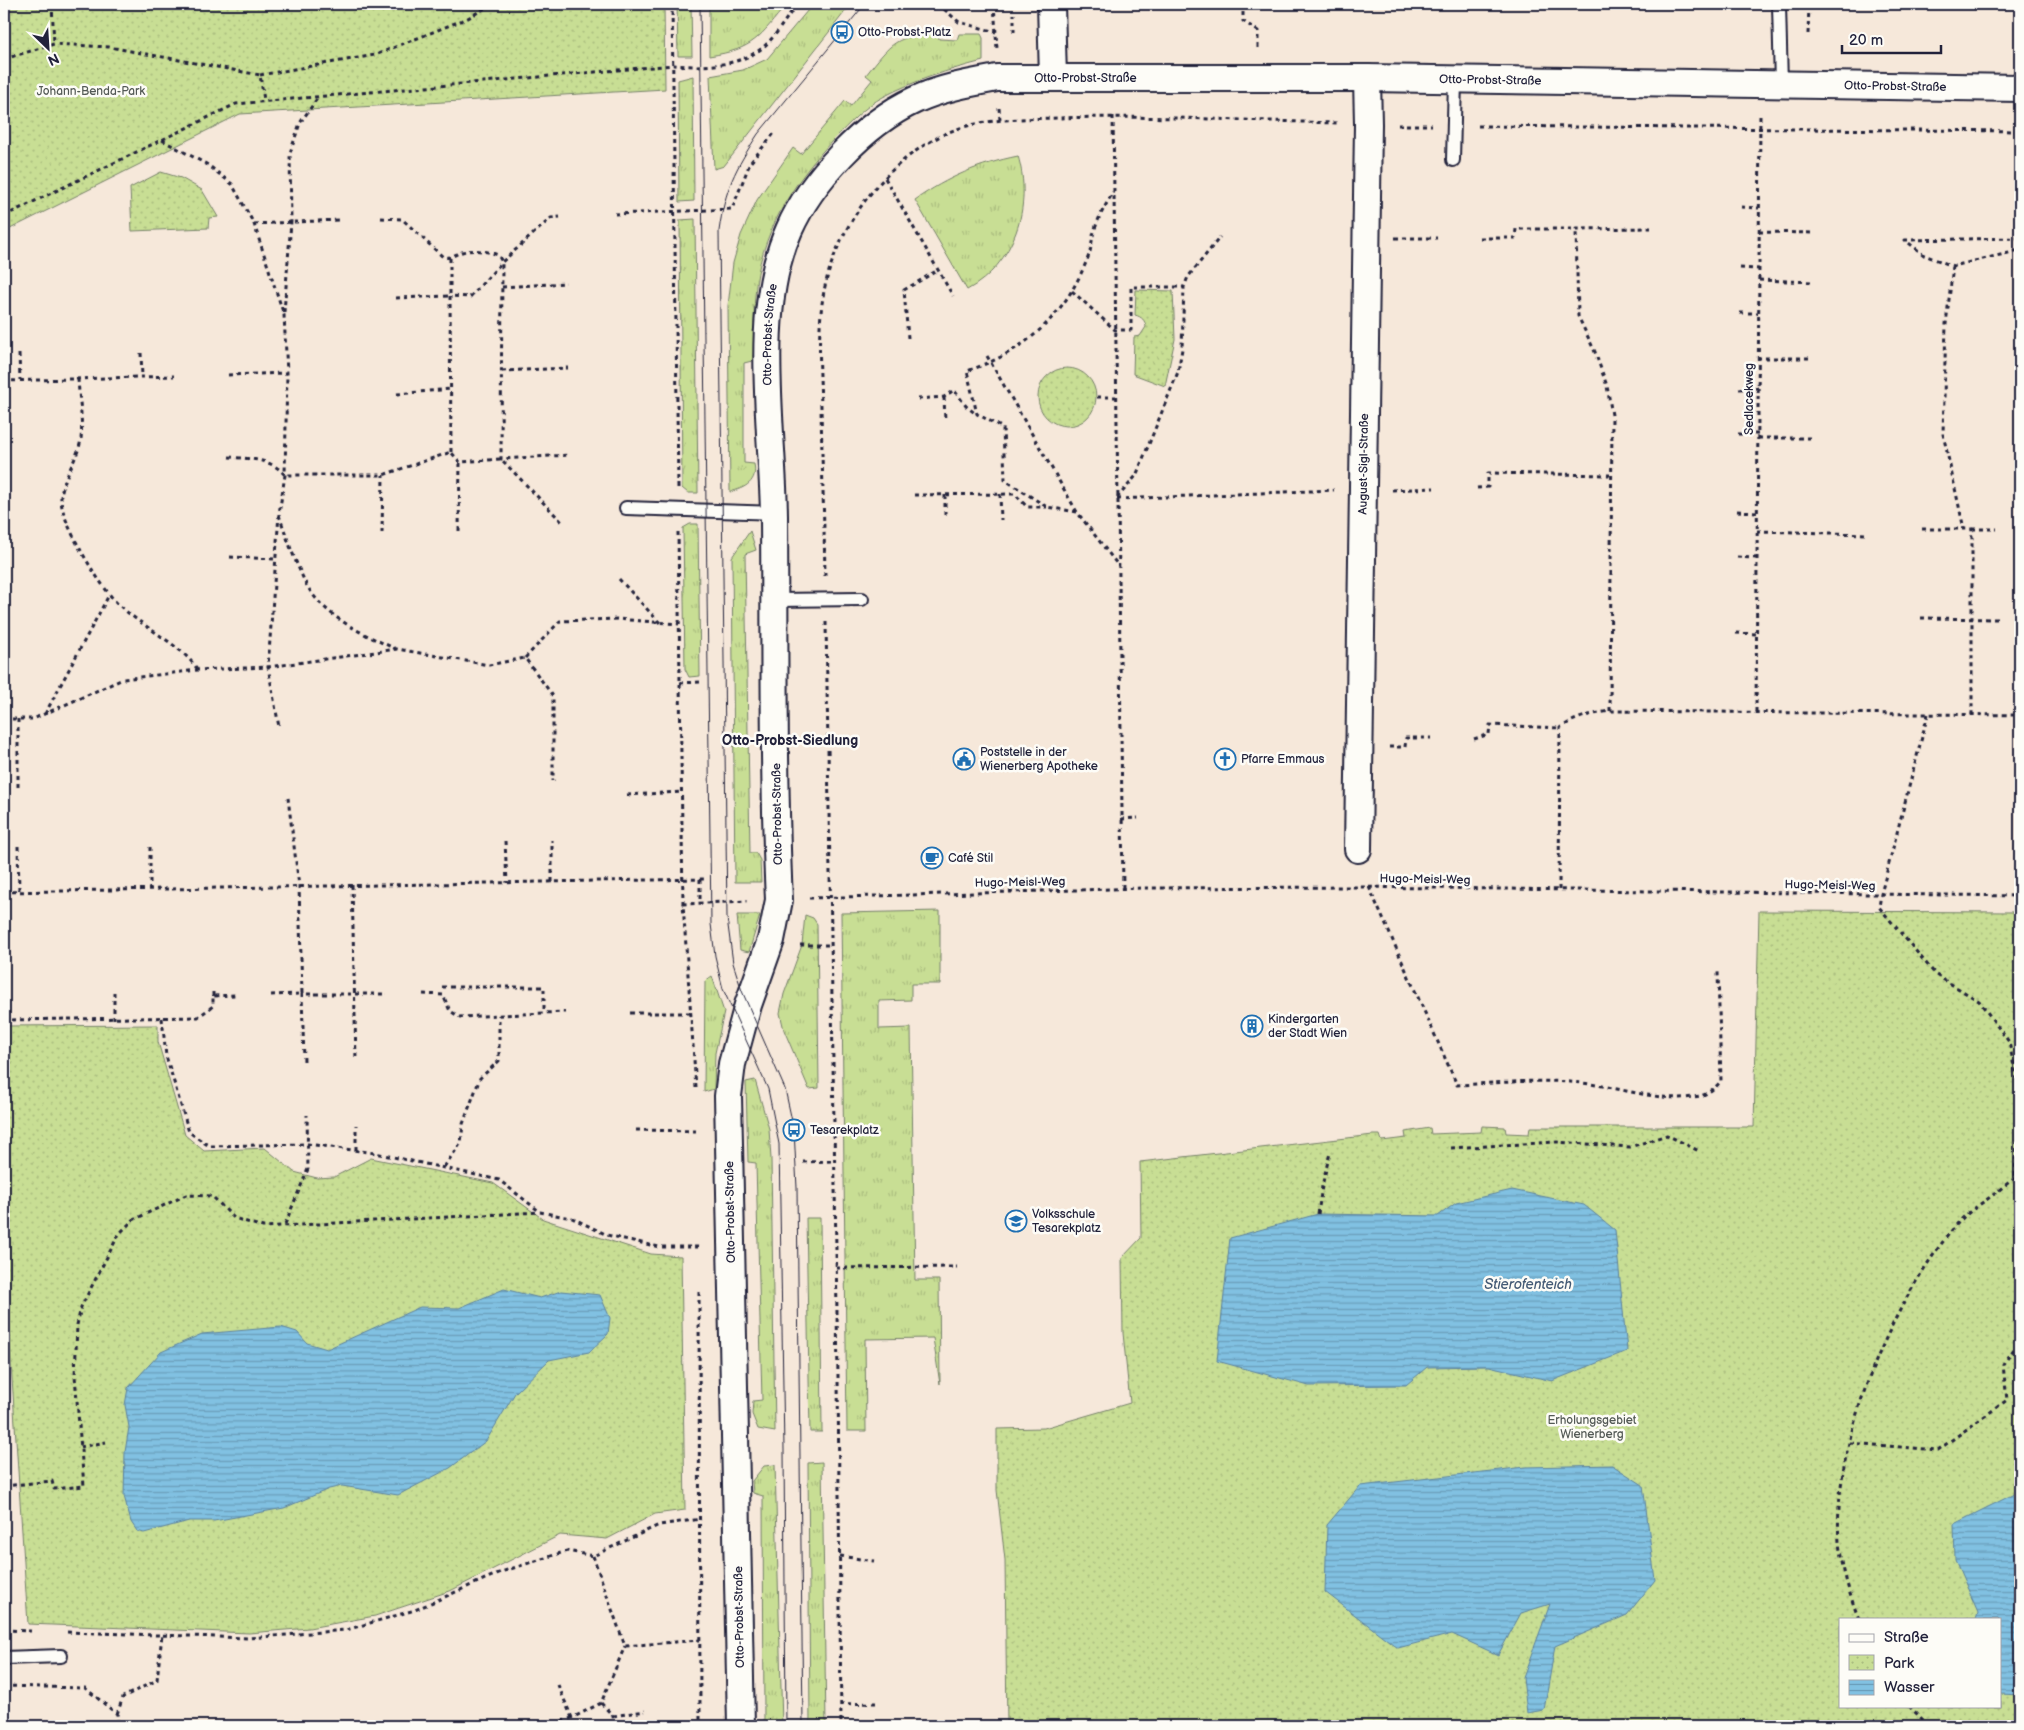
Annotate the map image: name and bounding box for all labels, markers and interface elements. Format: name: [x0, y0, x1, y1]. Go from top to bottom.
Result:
bus stop icon: Otto-Probst-Platz: [830, 20, 854, 44]
north arrow: [22, 22, 72, 72]
scale bar: [1842, 22, 1940, 54]
place label: Otto-Probst-Platz: [858, 25, 951, 40]
text: 20 m: [1849, 31, 1883, 50]
text: N: [45, 49, 62, 69]
street label: Otto-Probst-Straße: [1034, 71, 1137, 86]
street label: Otto-Probst-Straße: [1439, 72, 1542, 89]
street label: Otto-Probst-Straße: [1844, 78, 1947, 95]
park label: Johann-Benda-Park: [37, 84, 145, 99]
street label: Otto-Probst-Straße: [760, 282, 781, 386]
street label: Sedlacekweg: [1742, 363, 1757, 435]
street label: August-Sigl-Straße: [1356, 413, 1372, 515]
district label: Otto-Probst-Siedlung: [722, 732, 858, 749]
place label: Poststelle in der Wienerberg Apotheke: [980, 745, 1098, 774]
public building icon: Poststelle in der Wienerberg Apotheke: [952, 747, 976, 771]
church icon: Pfarre Emmaus: [1213, 747, 1237, 771]
place label: Pfarre Emmaus: [1241, 752, 1325, 767]
street label: Otto-Probst-Straße: [769, 763, 786, 865]
cafe icon: Café Stil: [920, 846, 944, 870]
place label: Café Stil: [948, 851, 993, 866]
street label: Hugo-Meisl-Weg: [1379, 871, 1471, 888]
street label: Hugo-Meisl-Weg: [974, 874, 1066, 891]
street label: Hugo-Meisl-Weg: [1784, 877, 1876, 894]
place label: Kindergarten der Stadt Wien: [1268, 1012, 1347, 1041]
building icon: Kindergarten der Stadt Wien: [1240, 1014, 1264, 1038]
bus stop icon: Tesarekplatz: [782, 1118, 806, 1142]
place label: Tesarekplatz: [810, 1123, 879, 1138]
street label: Otto-Probst-Straße: [722, 1161, 739, 1263]
place label: Volksschule Tesarekplatz: [1032, 1207, 1101, 1236]
school or university icon: Volksschule Tesarekplatz: [1004, 1209, 1028, 1233]
water label: Stierofenteich: [1484, 1276, 1572, 1293]
park label: Erholungsgebiet Wienerberg: [1547, 1413, 1637, 1442]
street label: Otto-Probst-Straße: [731, 1566, 748, 1668]
legend: [1839, 1618, 2002, 1708]
text: Straße: [1884, 1628, 1929, 1647]
text: Park: [1884, 1654, 1915, 1673]
text: Wasser: [1884, 1678, 1935, 1697]

